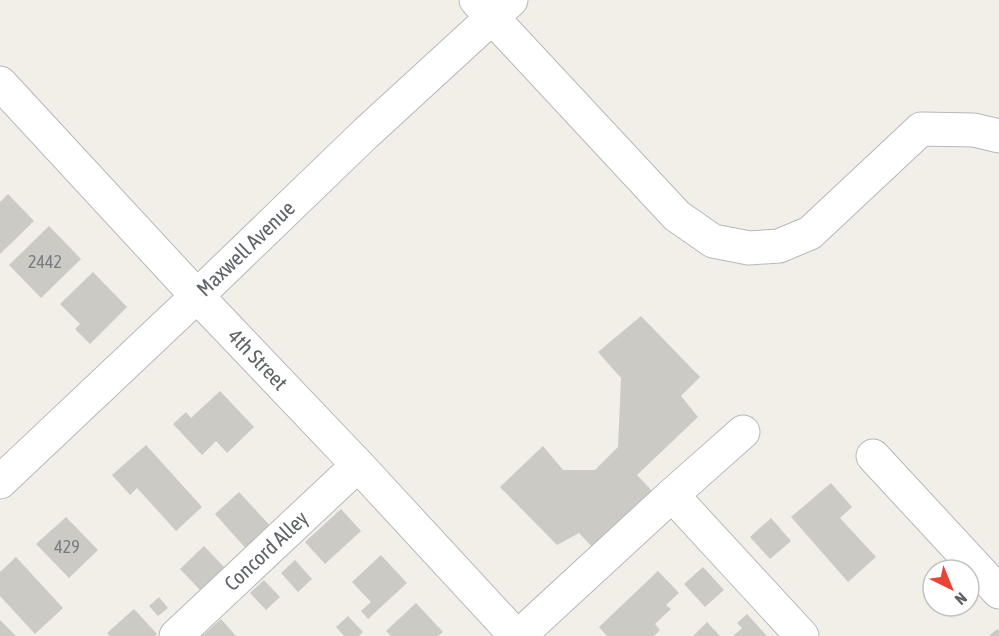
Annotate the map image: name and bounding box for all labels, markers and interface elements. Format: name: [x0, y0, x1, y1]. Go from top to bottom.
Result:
street label: Maxwell Avenue: [191, 196, 299, 301]
house number: 2442: [28, 251, 62, 272]
street label: 4th Street: [224, 323, 293, 394]
street label: Concord Alley: [219, 505, 313, 595]
house number: 429: [54, 536, 80, 557]
north arrow: [921, 558, 981, 618]
text: N: [952, 589, 971, 609]

